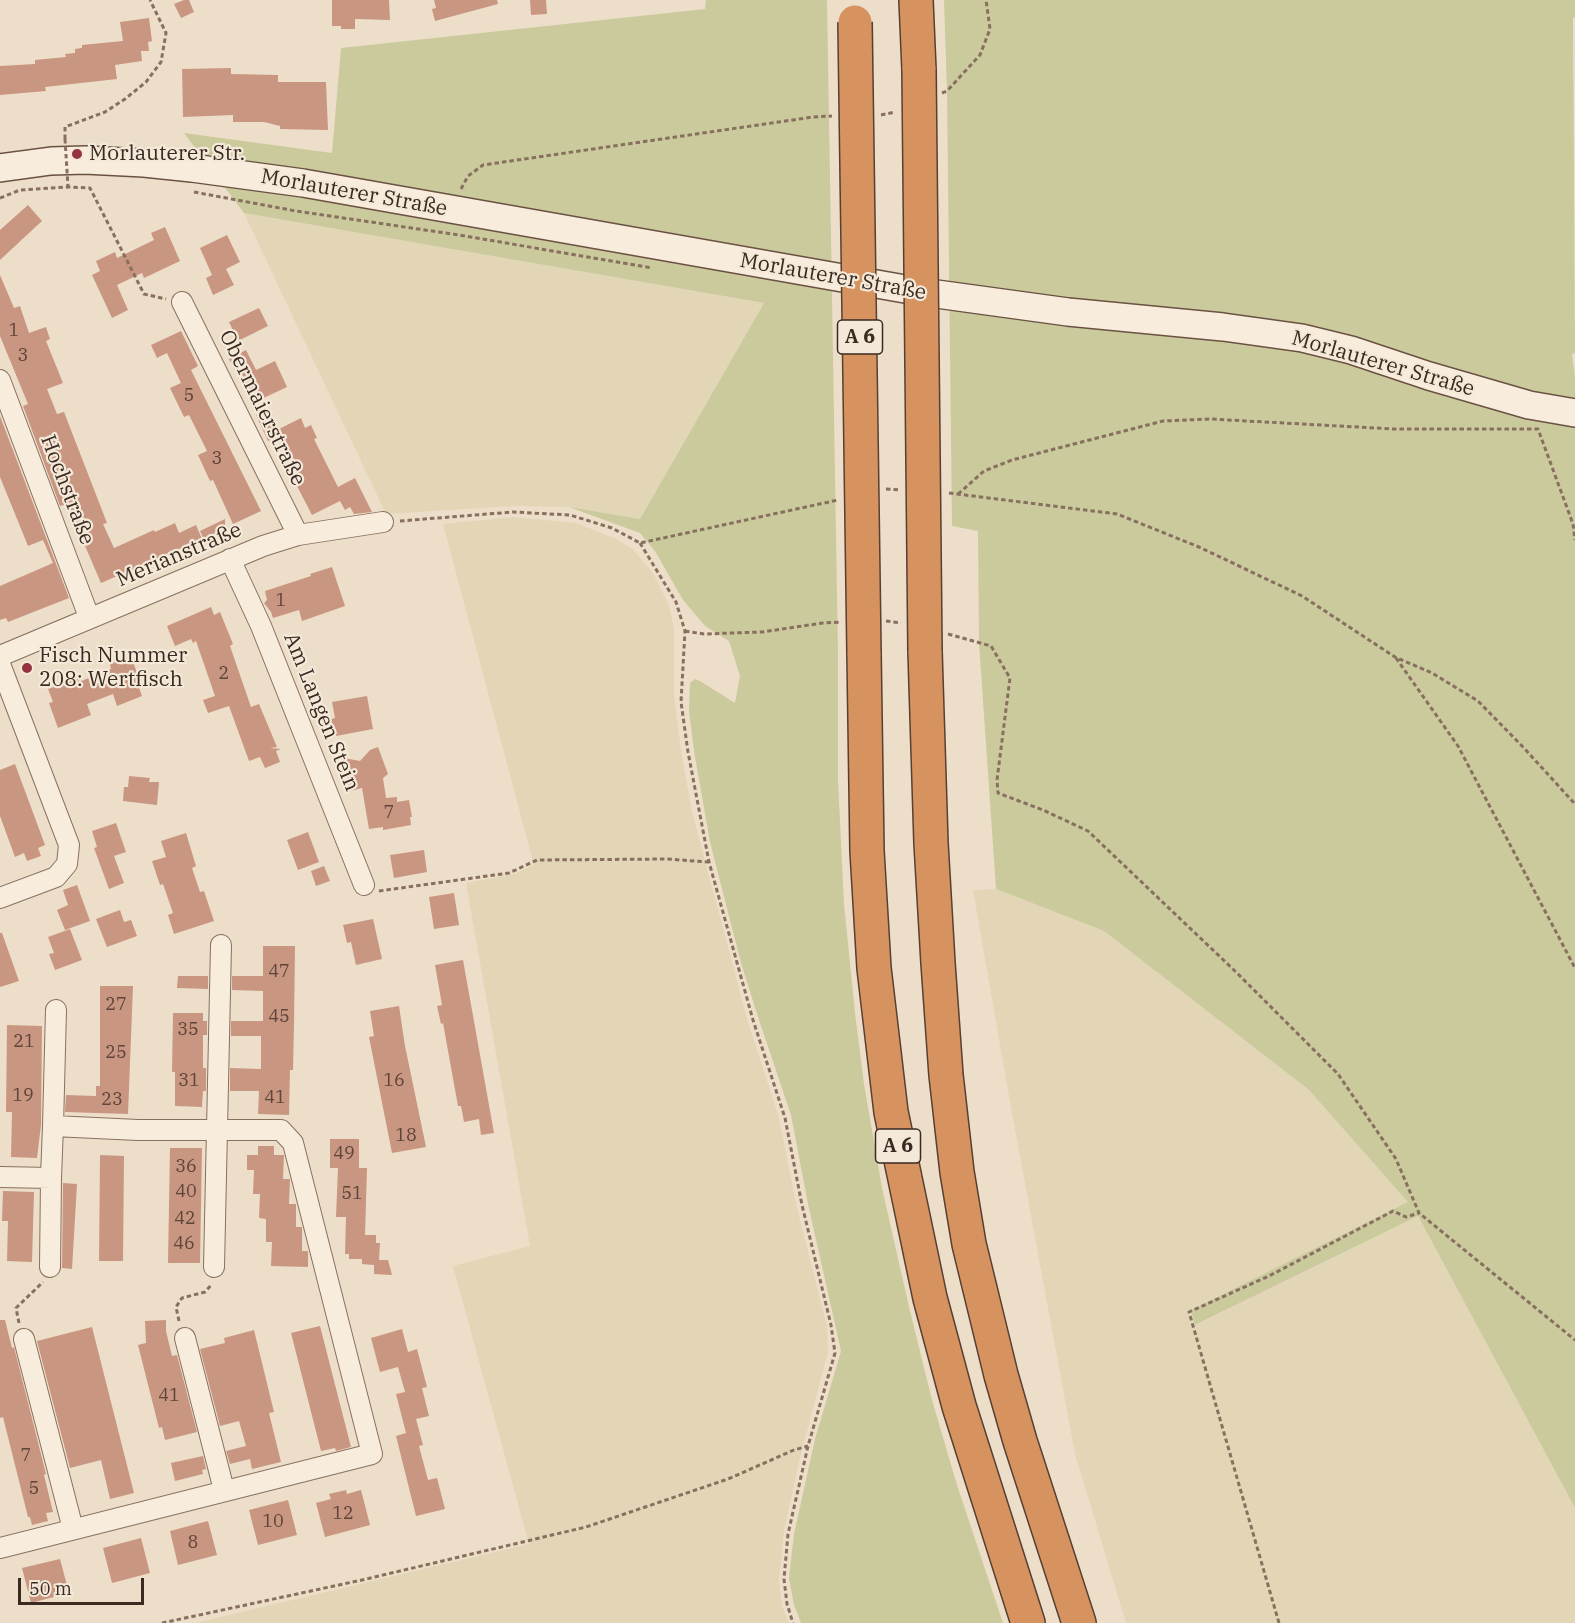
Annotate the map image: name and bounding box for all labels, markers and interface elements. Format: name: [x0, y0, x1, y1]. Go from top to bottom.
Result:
place label: Morlauterer Str.: [89, 141, 245, 167]
marker: Morlauterer Str.: [70, 147, 84, 161]
street label: Morlauterer Straße: [259, 164, 449, 222]
street label: Morlauterer Straße: [738, 248, 928, 306]
house number: 1: [9, 320, 19, 342]
road number: A 6: [838, 320, 882, 354]
street label: Obermaierstraße: [213, 326, 311, 490]
street label: Morlauterer Straße: [1289, 326, 1477, 402]
house number: 3: [18, 345, 28, 367]
house number: 5: [184, 385, 194, 407]
street label: Hochstraße: [35, 432, 99, 548]
house number: 3: [212, 448, 222, 470]
street label: Merianstraße: [113, 517, 245, 593]
house number: 1: [276, 590, 286, 612]
street label: Am Langen Stein: [278, 629, 364, 795]
place label: Fisch Nummer 208: Wertfisch: [39, 643, 187, 693]
marker: Fisch Nummer 208: Wertfisch: [20, 661, 34, 675]
house number: 2: [219, 663, 229, 685]
house number: 7: [384, 802, 394, 824]
house number: 47: [268, 961, 290, 983]
house number: 27: [105, 994, 127, 1016]
house number: 45: [268, 1006, 290, 1028]
house number: 35: [177, 1019, 199, 1041]
house number: 21: [13, 1031, 35, 1053]
house number: 25: [105, 1042, 127, 1064]
house number: 31: [178, 1070, 200, 1092]
house number: 16: [383, 1070, 405, 1092]
house number: 19: [12, 1085, 34, 1107]
house number: 41: [264, 1087, 286, 1109]
house number: 23: [101, 1089, 123, 1111]
house number: 18: [395, 1125, 417, 1147]
road number: A 6: [876, 1129, 920, 1163]
house number: 49: [333, 1143, 355, 1165]
house number: 36: [175, 1156, 197, 1178]
house number: 40: [175, 1181, 197, 1203]
house number: 51: [341, 1183, 363, 1205]
house number: 42: [174, 1208, 196, 1230]
house number: 46: [173, 1233, 195, 1255]
house number: 41: [158, 1385, 180, 1407]
house number: 7: [21, 1445, 31, 1467]
house number: 5: [29, 1478, 39, 1500]
house number: 12: [332, 1503, 354, 1525]
house number: 10: [262, 1511, 284, 1533]
house number: 8: [188, 1532, 198, 1554]
scale bar: [21, 1566, 147, 1604]
text: 50 m: [29, 1577, 72, 1600]

